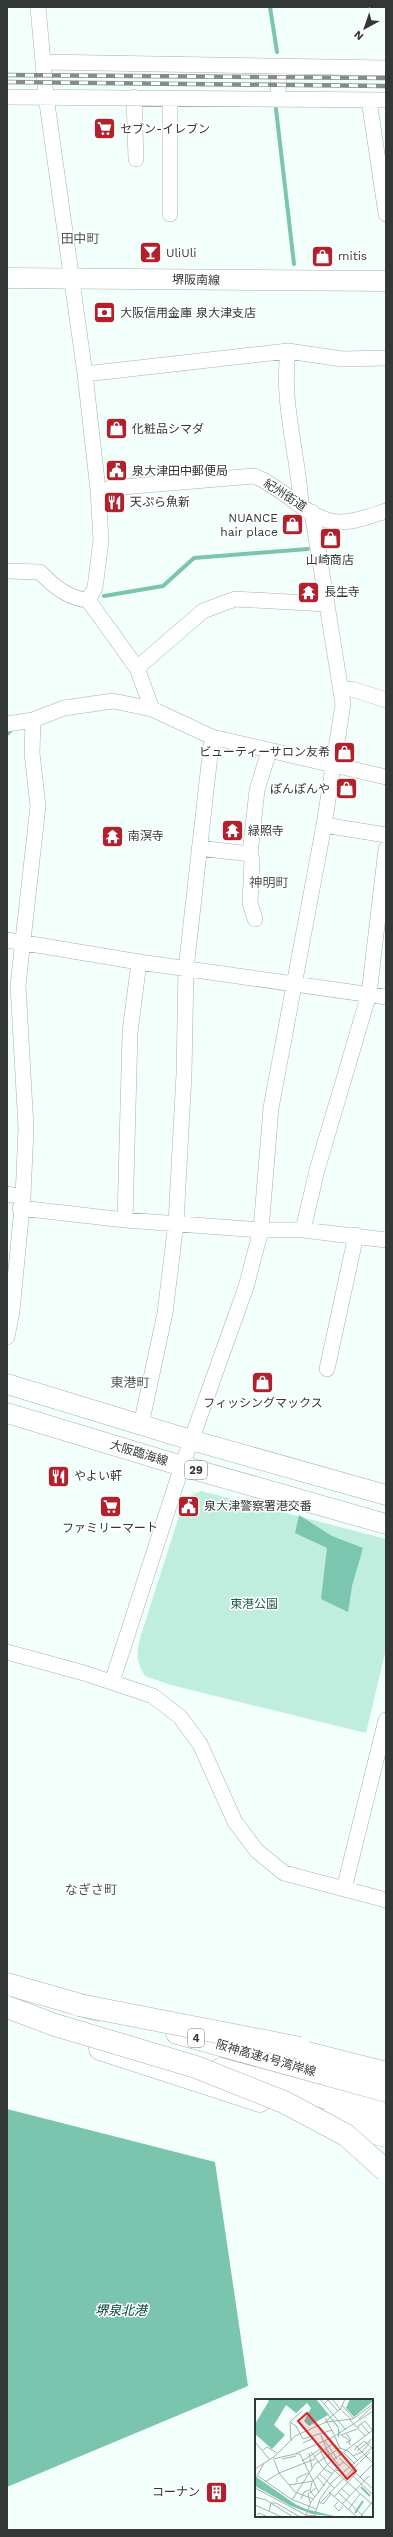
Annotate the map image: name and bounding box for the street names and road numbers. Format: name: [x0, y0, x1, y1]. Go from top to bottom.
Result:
street label: 堺阪南線: [172, 273, 220, 287]
street label: 紀州街道: [261, 476, 309, 514]
street label: 大阪臨海線: [108, 1438, 170, 1468]
road number: 29: [185, 1461, 207, 1479]
road number: 4: [188, 2029, 204, 2047]
street label: 阪神高速4号湾岸線: [214, 2037, 318, 2079]

